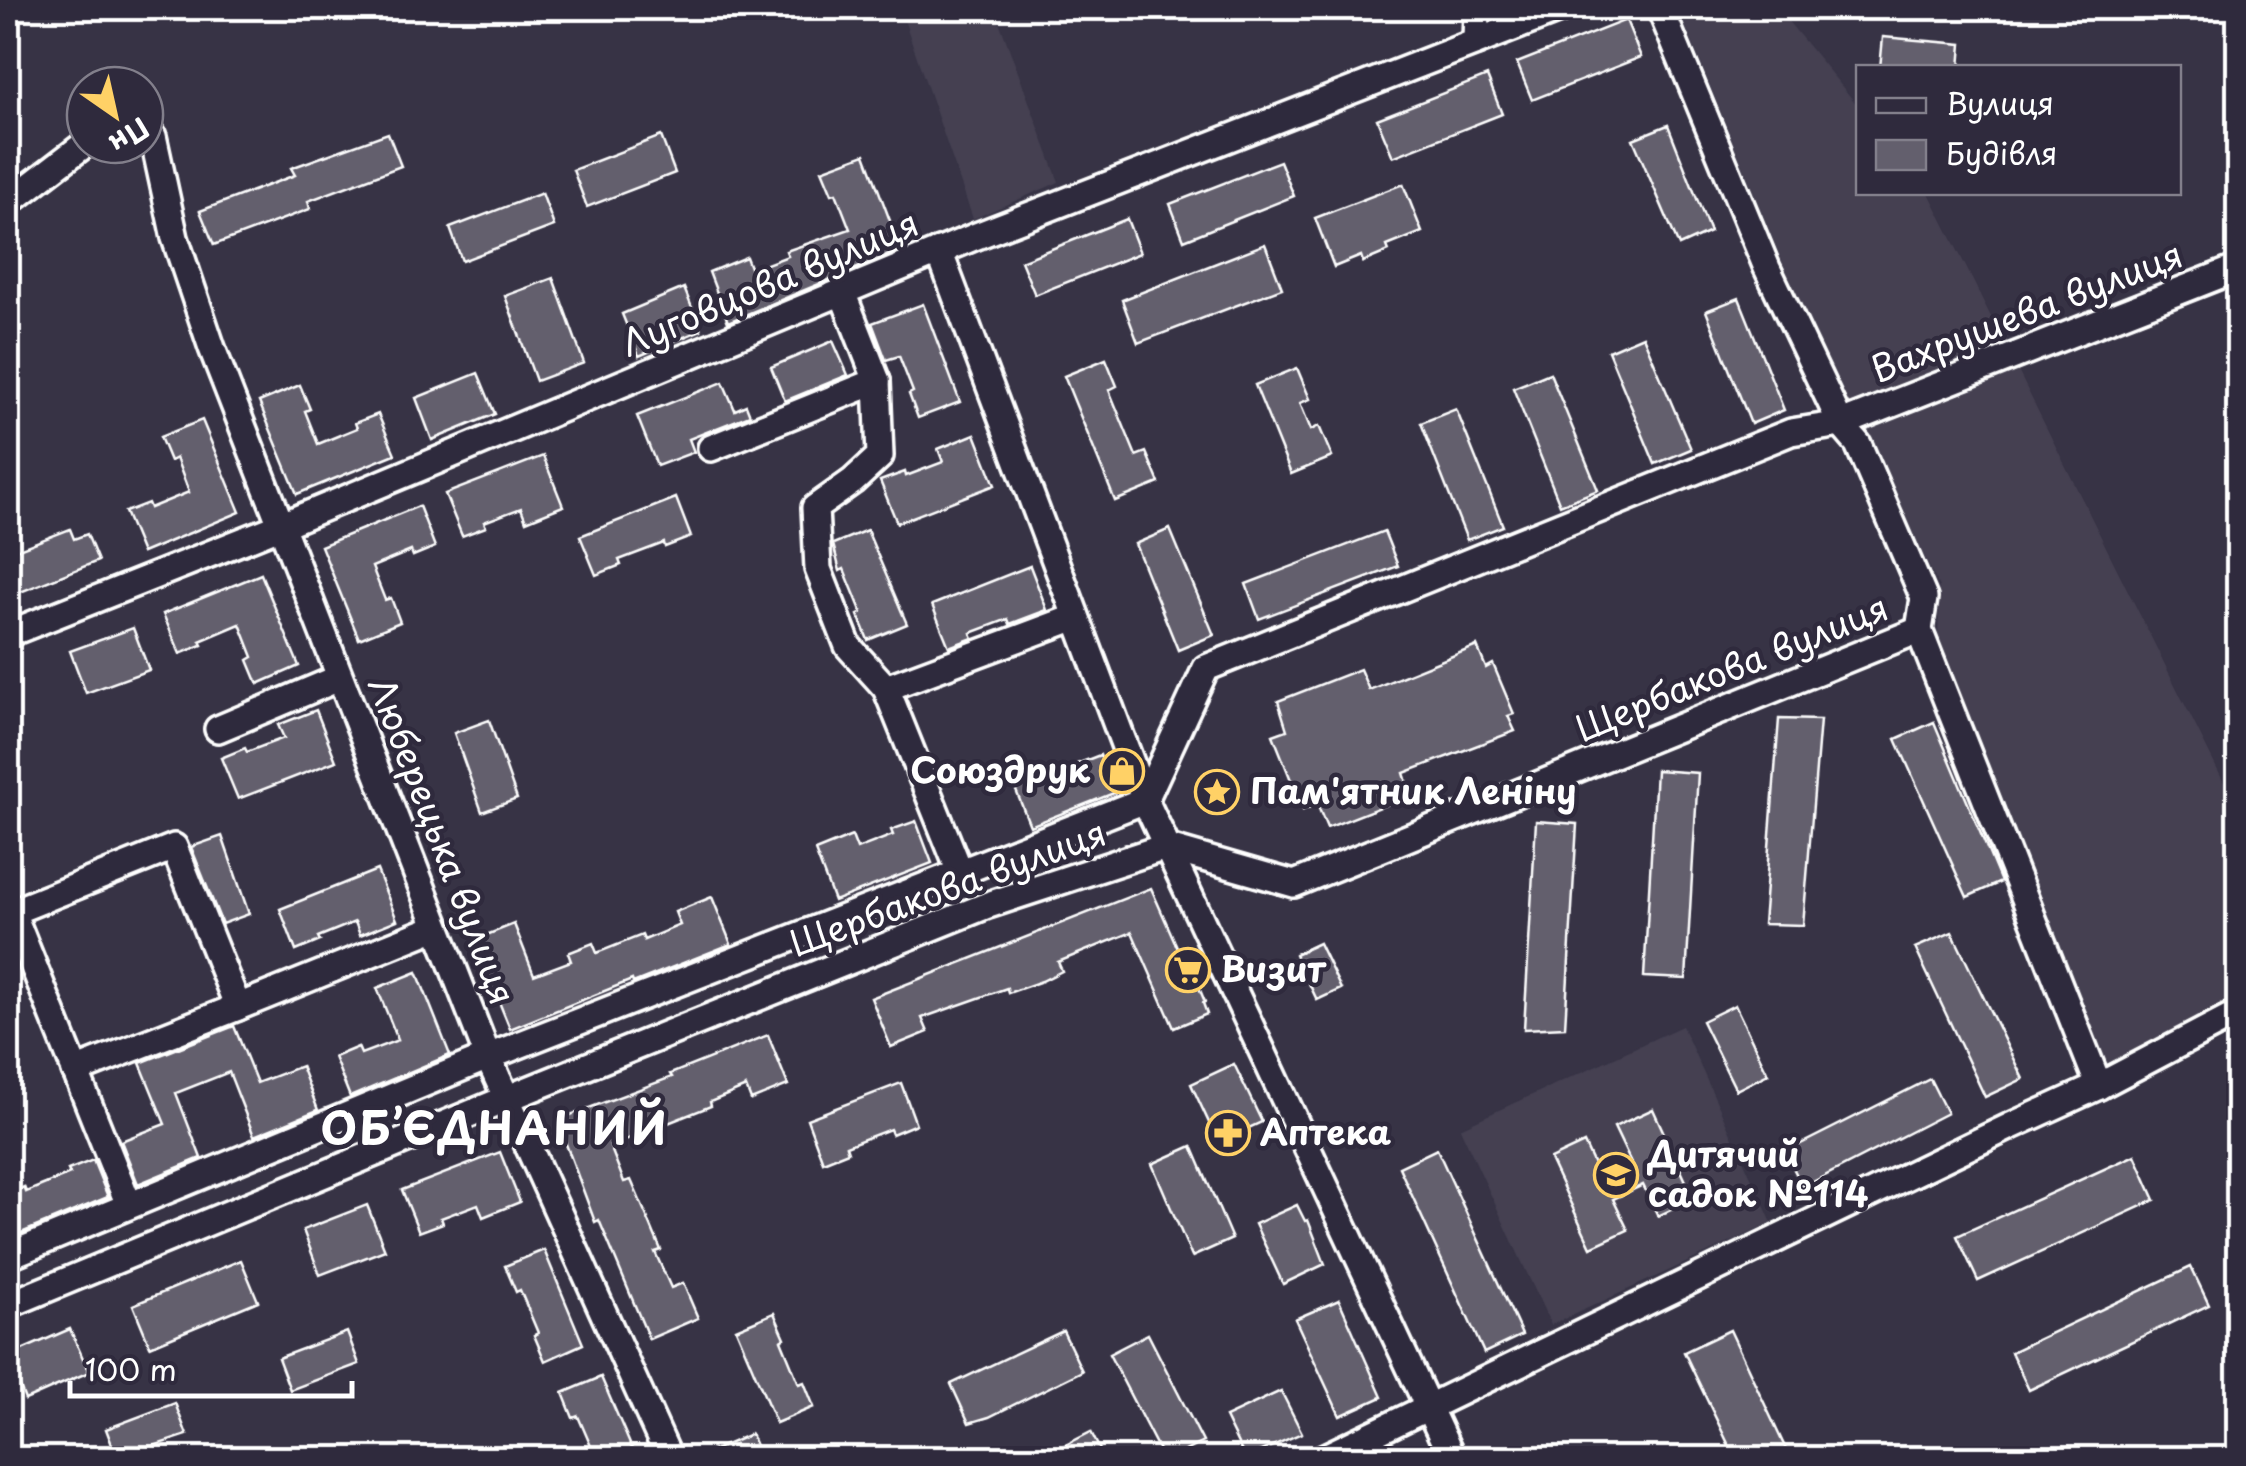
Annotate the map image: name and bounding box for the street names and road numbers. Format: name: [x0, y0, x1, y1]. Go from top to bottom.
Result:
street label: Луговцова вулиця: [612, 195, 926, 368]
street label: Вахрушева вулиця: [1863, 227, 2190, 395]
street label: Щербакова вулиця: [1567, 580, 1895, 754]
street label: Люберецька вулиця: [356, 669, 530, 1012]
street label: Щербакова вулиця: [781, 805, 1113, 969]

